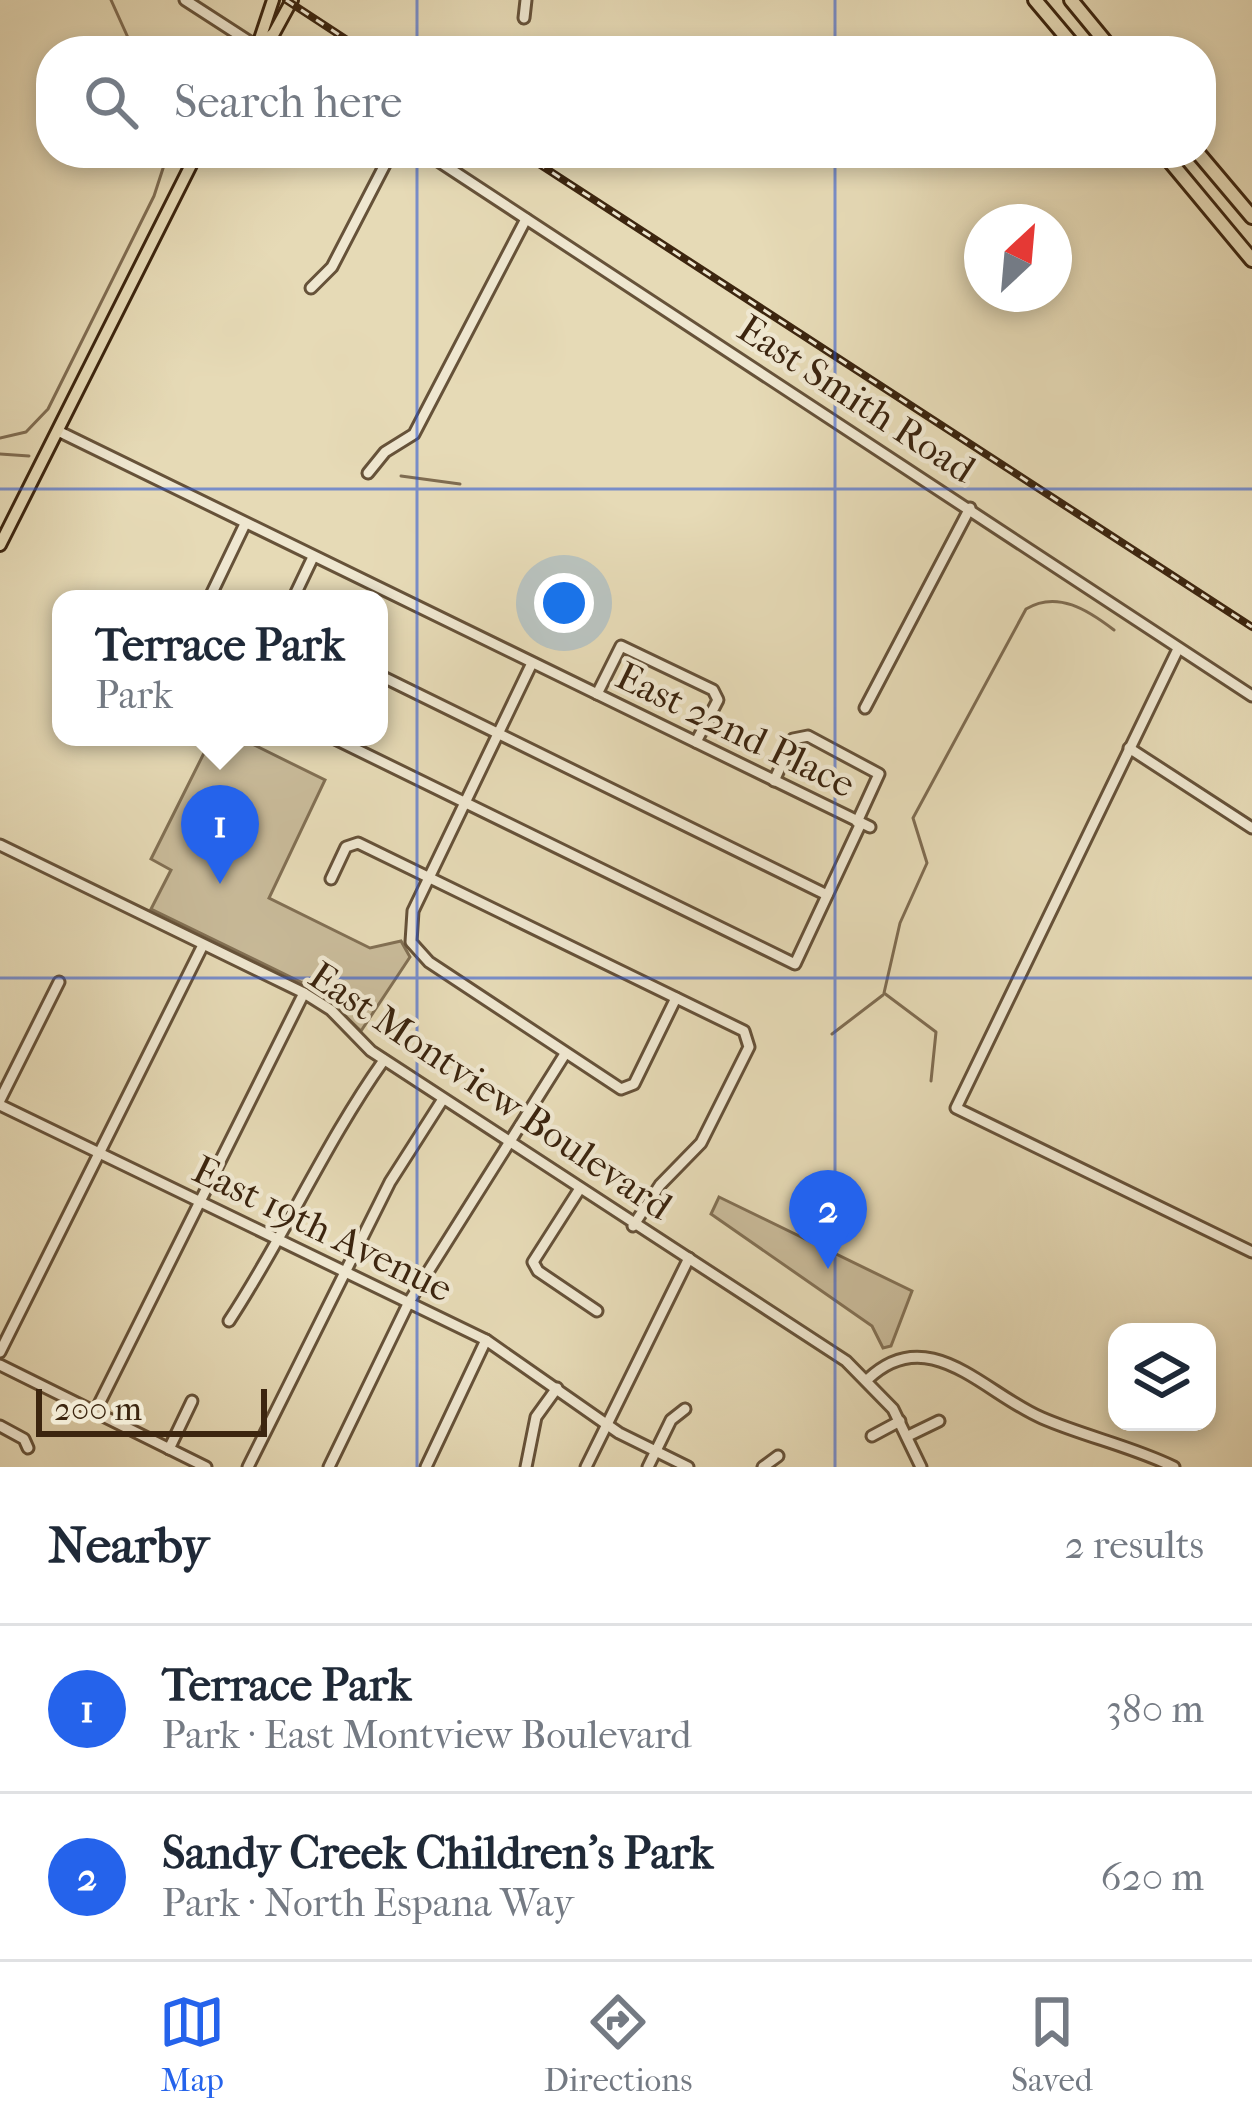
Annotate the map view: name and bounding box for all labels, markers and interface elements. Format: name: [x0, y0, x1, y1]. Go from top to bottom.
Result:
search box: [36, 36, 1216, 168]
icon: search: [78, 69, 144, 135]
text: Search here: [174, 76, 402, 129]
north arrow: [964, 204, 1072, 312]
street label: East Smith Road: [729, 305, 984, 493]
your location: [534, 573, 594, 633]
popup: [52, 590, 388, 746]
text: Terrace Park: [95, 619, 345, 672]
street label: East 22nd Place: [609, 652, 862, 807]
text: Park: [95, 672, 173, 718]
pin: 1: [181, 785, 259, 884]
street label: East Montview Boulevard: [300, 952, 681, 1230]
street label: East 19th Avenue: [185, 1146, 460, 1312]
pin: 2: [789, 1170, 867, 1269]
map controls: [1108, 1323, 1216, 1431]
button: layers: [1108, 1323, 1216, 1431]
scale bar: [36, 1383, 267, 1436]
text: 200 m: [54, 1390, 142, 1429]
text: Nearby: [48, 1515, 209, 1575]
text: 2 results: [1065, 1522, 1204, 1568]
text: Terrace Park: [162, 1659, 411, 1712]
text: 1: [80, 1686, 94, 1732]
text: 380 m: [1106, 1686, 1204, 1732]
text: Park · East Montview Boulevard: [162, 1712, 692, 1758]
text: Sandy Creek Children's Park: [162, 1827, 713, 1880]
text: 2: [77, 1854, 97, 1900]
text: 620 m: [1101, 1854, 1204, 1900]
text: Park · North Espana Way: [162, 1880, 574, 1926]
tab: Map: [159, 1989, 225, 2100]
tab: Directions: [544, 1989, 692, 2100]
tab: Saved: [1011, 1989, 1093, 2100]

